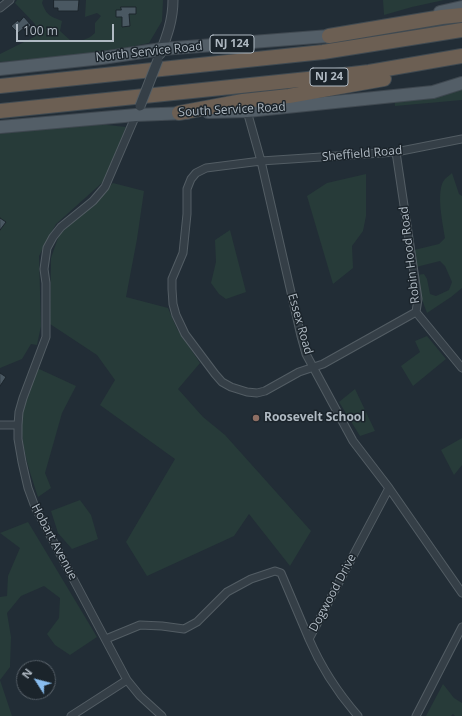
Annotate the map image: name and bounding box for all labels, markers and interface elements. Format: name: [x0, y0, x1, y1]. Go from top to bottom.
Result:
scale bar: [18, 16, 116, 42]
text: 100 m: [23, 22, 58, 39]
road number: NJ 124: [210, 35, 254, 53]
street label: North Service Road: [95, 39, 203, 65]
road number: NJ 24: [310, 68, 348, 86]
street label: South Service Road: [178, 100, 286, 120]
street label: Sheffield Road: [321, 143, 403, 165]
street label: Robin Hood Road: [397, 206, 423, 304]
street label: Essex Road: [284, 292, 316, 356]
place label: Roosevelt School: [264, 411, 365, 425]
marker: Roosevelt School: [251, 413, 261, 423]
street label: Hobart Avenue: [28, 501, 80, 583]
street label: Dogwood Drive: [306, 552, 360, 634]
north arrow: [16, 660, 56, 700]
text: N: [18, 665, 35, 681]

